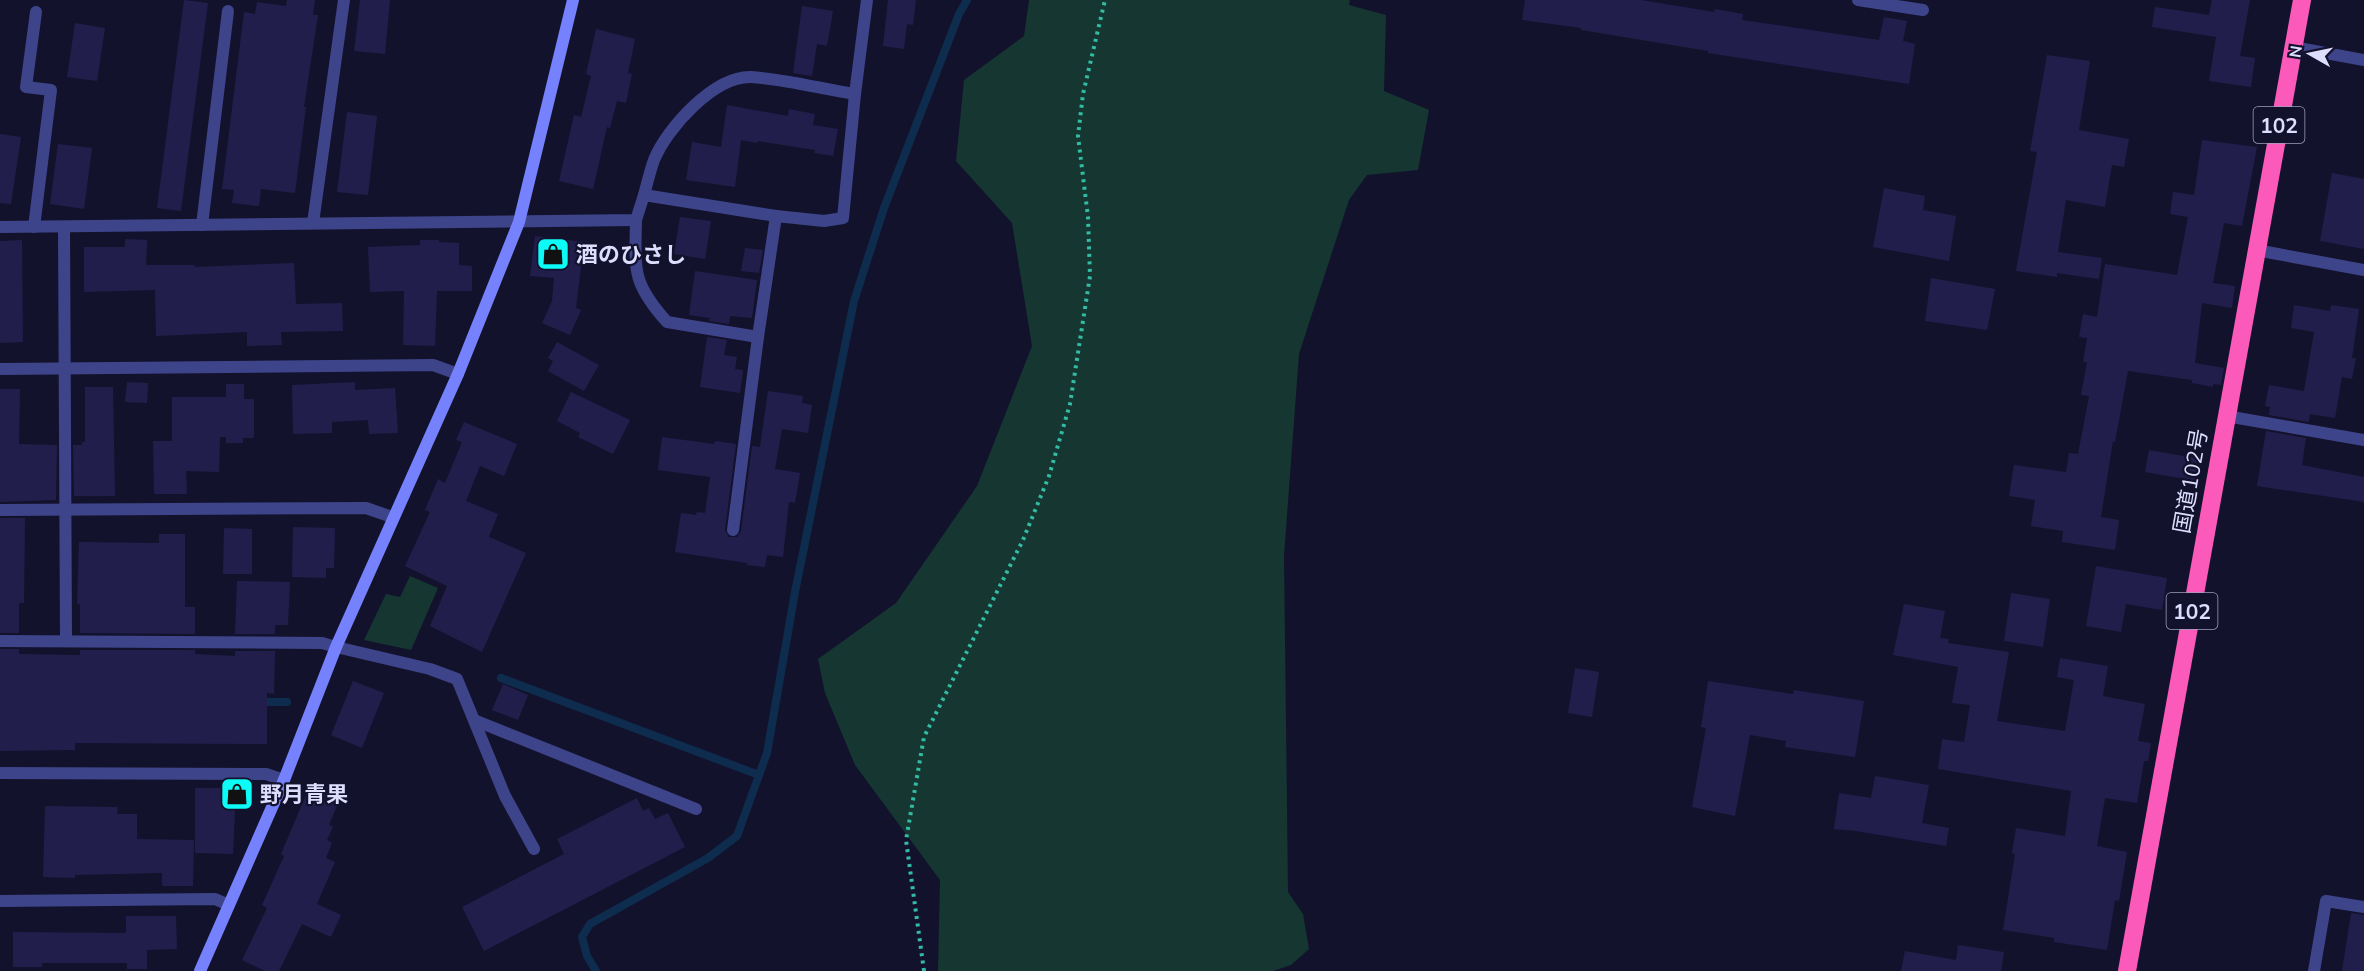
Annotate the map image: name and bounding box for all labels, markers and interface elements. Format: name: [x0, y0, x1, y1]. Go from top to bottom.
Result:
north arrow: [2280, 24, 2340, 84]
text: N: [2284, 44, 2306, 59]
road number: 102: [2254, 107, 2304, 143]
shop icon: 酒のひさし: [535, 236, 571, 272]
place label: 酒のひさし: [576, 240, 686, 268]
street label: 国道102号: [2167, 427, 2213, 535]
road number: 102: [2166, 593, 2218, 629]
shop icon: 野月青果: [219, 776, 255, 812]
place label: 野月青果: [260, 780, 348, 808]

